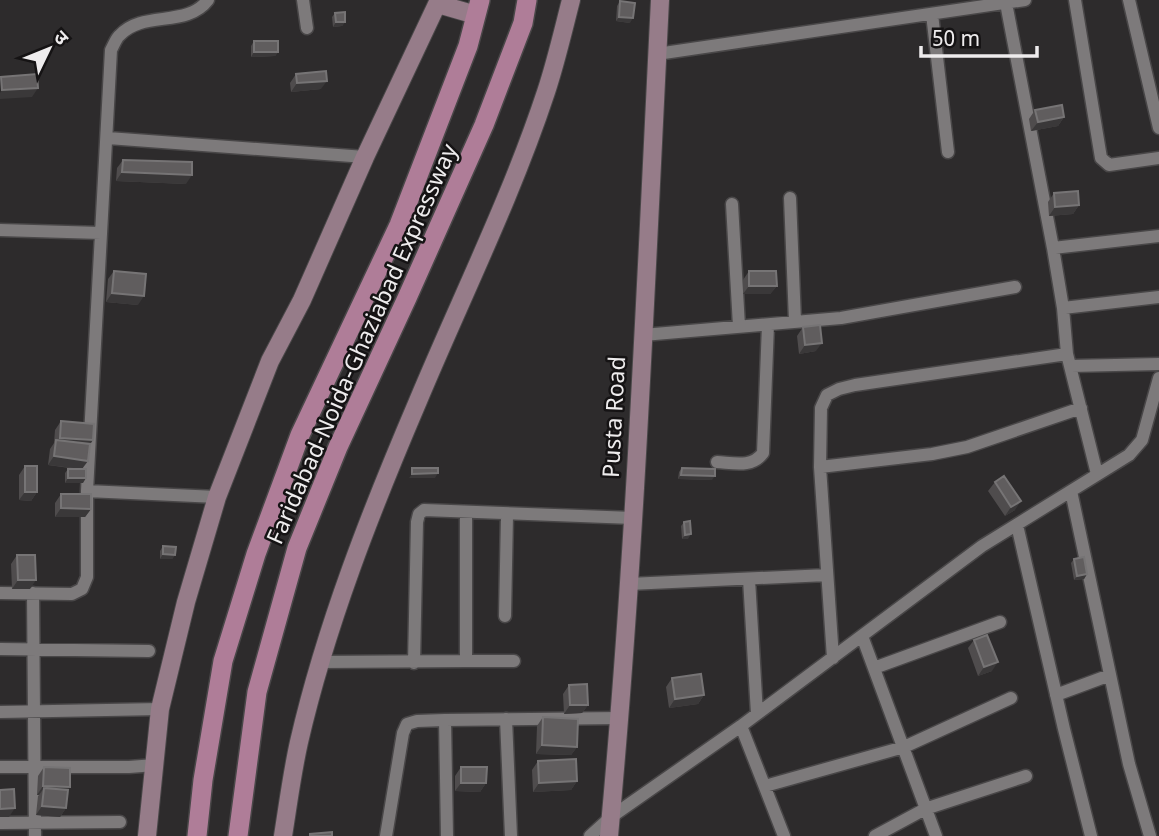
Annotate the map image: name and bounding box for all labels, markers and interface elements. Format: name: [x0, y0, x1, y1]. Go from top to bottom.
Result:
north arrow: [14, 14, 84, 84]
scale bar: [921, 14, 1036, 58]
text: उ: [47, 27, 73, 52]
text: 50 m: [932, 27, 980, 55]
street label: Faridabad-Noida-Ghaziabad Expressway: [262, 140, 466, 550]
street label: Pusta Road: [598, 356, 634, 479]

